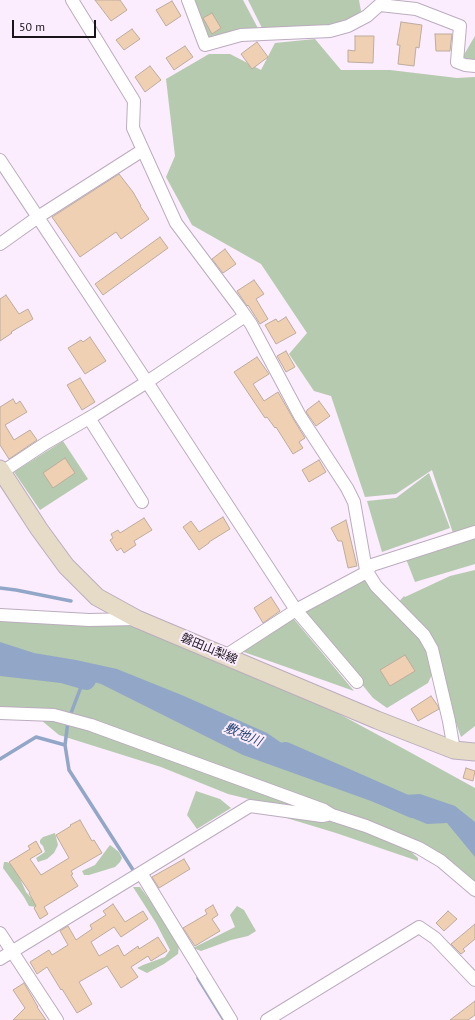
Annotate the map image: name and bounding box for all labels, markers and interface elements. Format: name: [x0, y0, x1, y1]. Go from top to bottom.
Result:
scale bar: [14, 12, 98, 38]
text: 50 m: [19, 19, 45, 34]
street label: 磐田山梨線: [179, 631, 239, 667]
water label: 敷地川: [222, 720, 264, 750]

